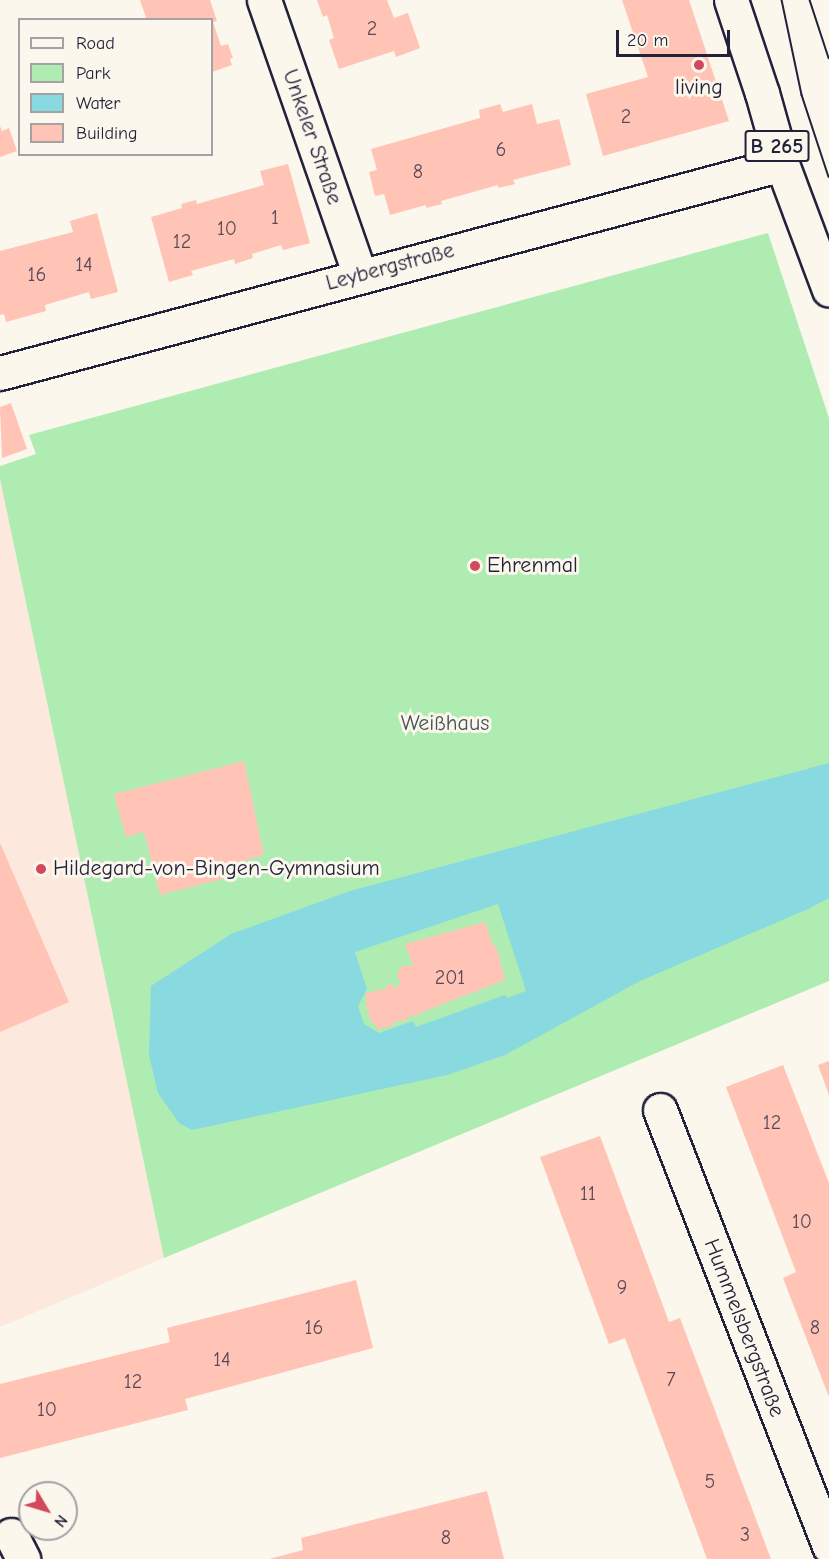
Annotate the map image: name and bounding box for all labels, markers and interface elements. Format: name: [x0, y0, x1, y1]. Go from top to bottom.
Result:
house number: 2: [367, 16, 377, 40]
legend: [18, 18, 213, 156]
scale bar: [619, 18, 733, 56]
text: 20 m: [627, 30, 668, 51]
text: Road: [76, 33, 115, 54]
marker: living: [692, 58, 706, 72]
text: Park: [76, 63, 110, 84]
street label: Unkeler Straße: [277, 66, 347, 208]
place label: living: [675, 75, 723, 101]
text: Water: [76, 93, 120, 114]
house number: 2: [621, 104, 631, 128]
text: Building: [76, 123, 138, 144]
road number: B 265: [744, 128, 810, 164]
house number: 6: [496, 137, 506, 161]
house number: 8: [413, 159, 423, 183]
house number: 1: [271, 205, 279, 229]
house number: 10: [217, 216, 237, 240]
house number: 12: [173, 229, 191, 253]
street label: Leybergstraße: [323, 237, 457, 297]
house number: 14: [75, 252, 93, 276]
house number: 16: [28, 262, 46, 286]
place label: Ehrenmal: [487, 553, 578, 579]
marker: Ehrenmal: [468, 559, 482, 573]
park label: Weißhaus: [401, 711, 489, 737]
place label: Hildegard-von-Bingen-Gymnasium: [53, 856, 380, 882]
marker: Hildegard-von-Bingen-Gymnasium: [34, 862, 48, 876]
house number: 201: [435, 965, 465, 989]
house number: 12: [763, 1110, 781, 1134]
house number: 11: [580, 1181, 596, 1205]
house number: 10: [792, 1209, 812, 1233]
street label: Hummelsbergstraße: [698, 1235, 790, 1421]
house number: 9: [617, 1275, 627, 1299]
house number: 16: [305, 1315, 323, 1339]
house number: 8: [810, 1315, 820, 1339]
house number: 14: [213, 1347, 231, 1371]
house number: 7: [666, 1367, 676, 1391]
house number: 12: [124, 1369, 142, 1393]
house number: 10: [37, 1397, 57, 1421]
house number: 5: [705, 1469, 715, 1493]
north arrow: [18, 1481, 78, 1541]
text: N: [50, 1511, 71, 1531]
house number: 3: [740, 1522, 750, 1546]
house number: 8: [441, 1525, 451, 1549]

